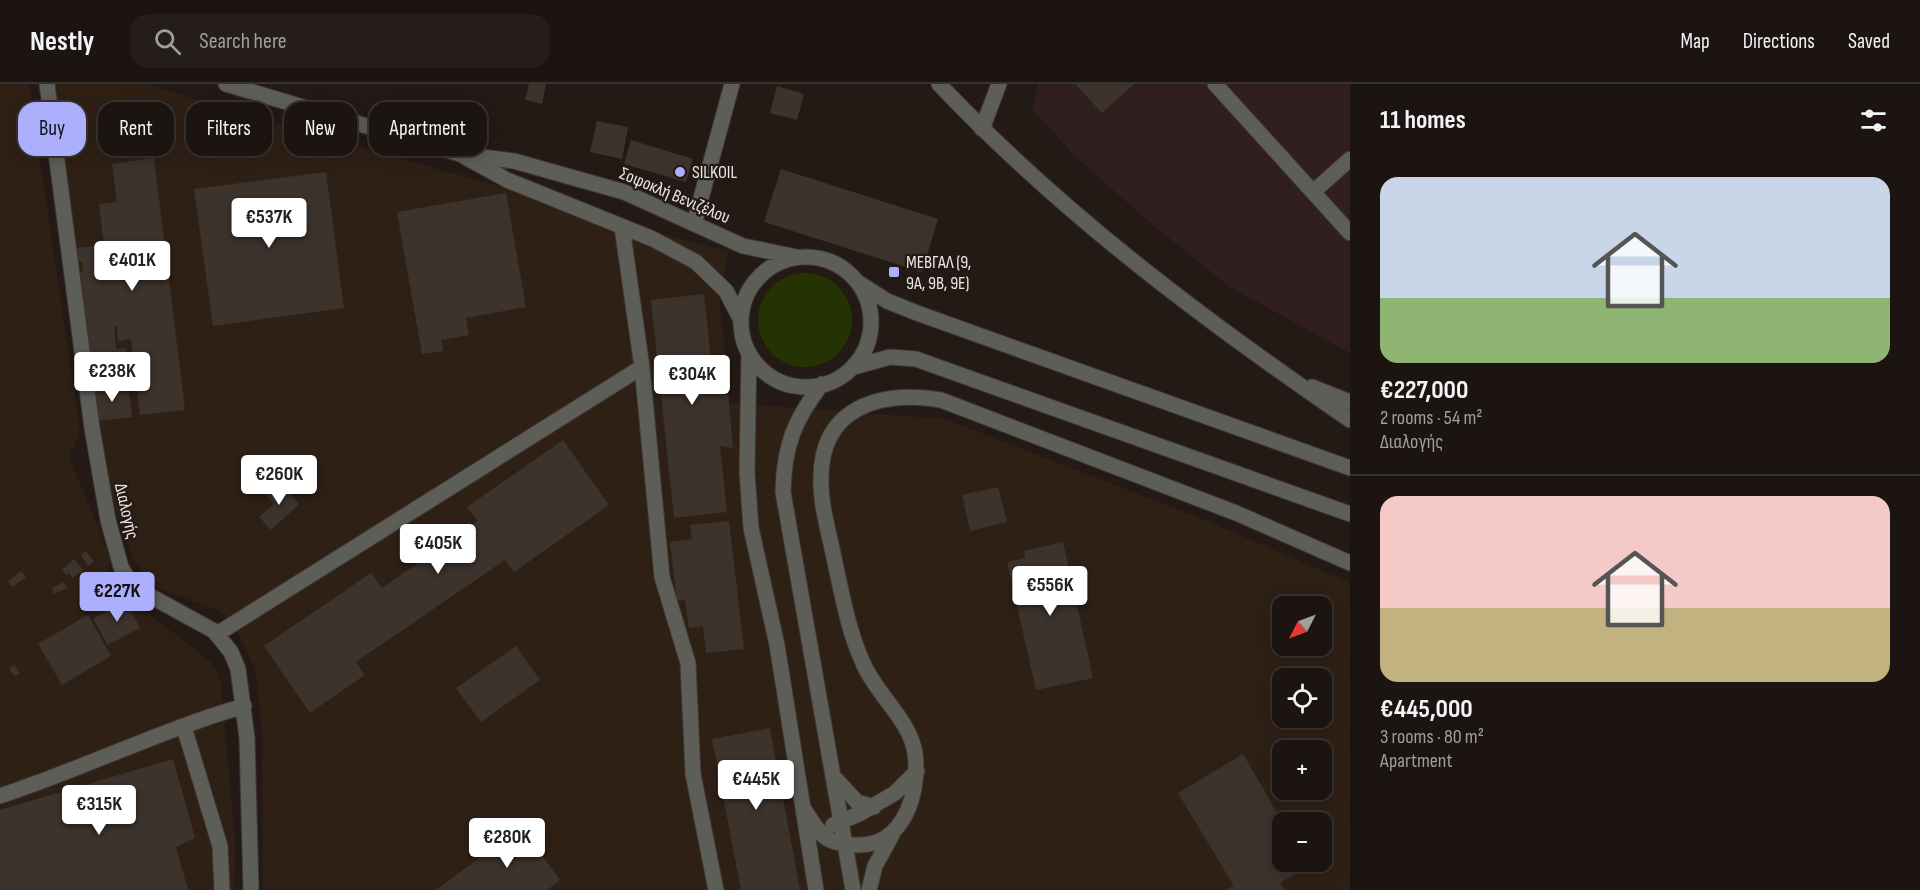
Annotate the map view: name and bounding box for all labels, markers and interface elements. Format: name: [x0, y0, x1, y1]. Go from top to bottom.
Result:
search box: [130, 14, 550, 68]
text: Nestly: [30, 25, 94, 58]
icon: search: [151, 25, 184, 58]
text: Search here: [199, 28, 287, 55]
text: Map: [1680, 29, 1710, 54]
text: Directions: [1743, 29, 1815, 54]
text: Saved: [1848, 29, 1890, 54]
chip: Buy: [18, 102, 86, 156]
chip: Rent: [98, 102, 174, 156]
chip: Filters: [186, 102, 272, 156]
chip: New: [284, 102, 357, 156]
chip: Apartment: [369, 102, 487, 156]
icon: filters: [1857, 104, 1890, 137]
text: 11 homes: [1380, 105, 1466, 136]
place label: SILKOIL: [692, 162, 737, 183]
street label: Σοφοκλή Βενιζέλου: [616, 163, 733, 228]
marker: SILKOIL: [673, 165, 687, 179]
pin: €537K: [227, 198, 311, 249]
text: €537K: [246, 205, 292, 229]
icon: home: [1581, 216, 1689, 324]
pin: €401K: [90, 241, 174, 292]
text: €401K: [108, 248, 156, 272]
place label: ΜΕΒΓΑΛ (9, 9Α, 9Β, 9Ε): [906, 252, 971, 294]
marker: ΜΕΒΓΑΛ (9, 9Α, 9Β, 9Ε): [887, 265, 901, 279]
pin: €238K: [70, 352, 154, 403]
pin: €304K: [650, 355, 734, 406]
text: €238K: [88, 359, 136, 383]
text: €304K: [668, 362, 716, 386]
text: €227,000: [1380, 375, 1468, 406]
text: 2 rooms · 54 m²: [1380, 406, 1482, 430]
text: Διαλογής: [1380, 430, 1443, 454]
pin: €260K: [237, 455, 321, 506]
text: €260K: [255, 462, 303, 486]
street label: Διαλογής: [110, 481, 143, 541]
pin: €405K: [396, 524, 480, 575]
text: €405K: [414, 531, 462, 555]
icon: home: [1581, 535, 1689, 643]
pin: €556K: [1008, 566, 1092, 617]
pin: €227K: [75, 572, 159, 623]
text: €556K: [1026, 573, 1074, 597]
text: €227K: [94, 579, 140, 603]
north arrow: [1272, 596, 1332, 656]
map controls: [1272, 596, 1332, 872]
button: locate: [1272, 668, 1332, 728]
text: €445,000: [1380, 694, 1473, 725]
text: 3 rooms · 80 m²: [1380, 725, 1484, 749]
button: +: [1272, 740, 1332, 800]
text: Apartment: [1380, 749, 1453, 773]
pin: €445K: [714, 760, 798, 811]
text: €445K: [732, 767, 780, 791]
pin: €315K: [57, 785, 141, 836]
text: €315K: [76, 792, 122, 816]
button: −: [1272, 812, 1332, 872]
pin: €280K: [465, 818, 549, 869]
text: €280K: [483, 825, 531, 849]

